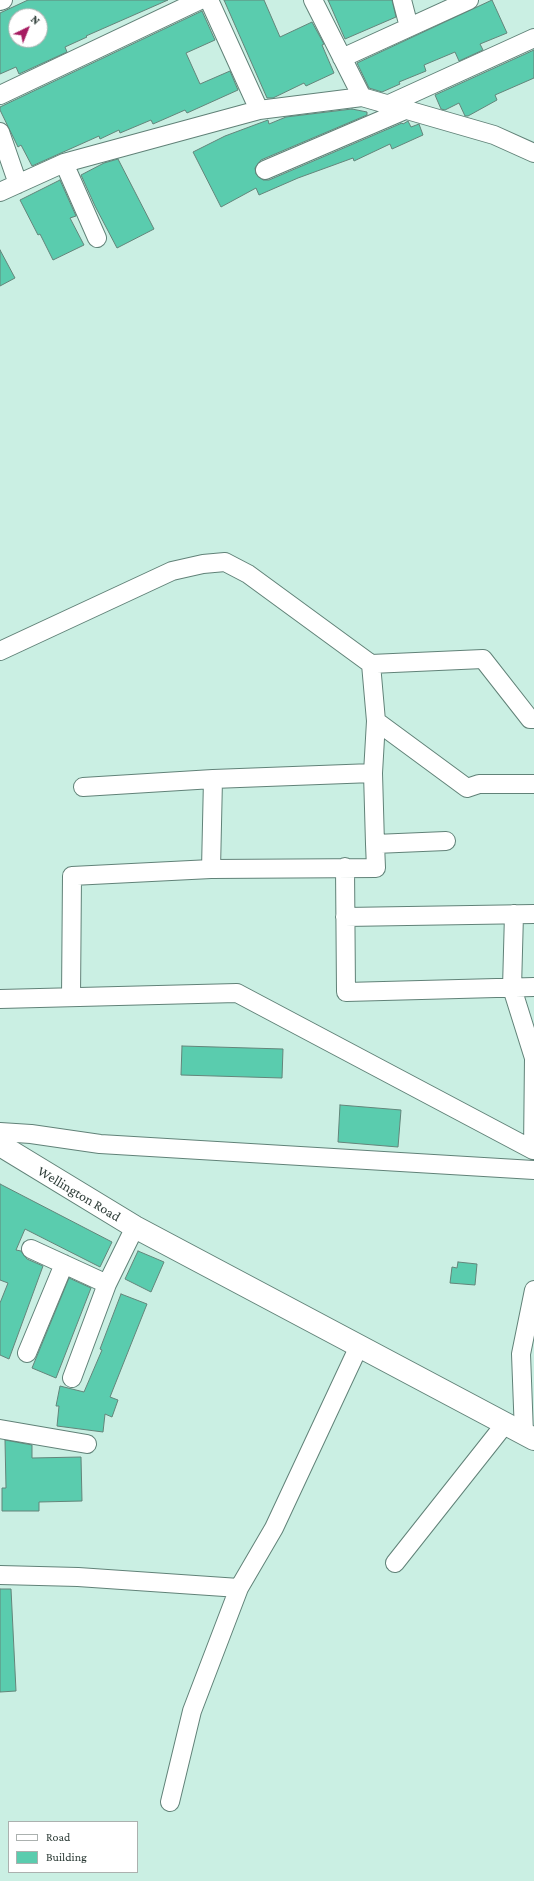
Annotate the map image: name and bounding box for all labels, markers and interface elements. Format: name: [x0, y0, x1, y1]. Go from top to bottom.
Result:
north arrow: [8, 8, 48, 48]
text: N: [29, 13, 42, 27]
street label: Wellington Road: [35, 1163, 123, 1225]
legend: [8, 1821, 138, 1873]
text: Road: [46, 1830, 70, 1844]
text: Building: [46, 1850, 87, 1864]

